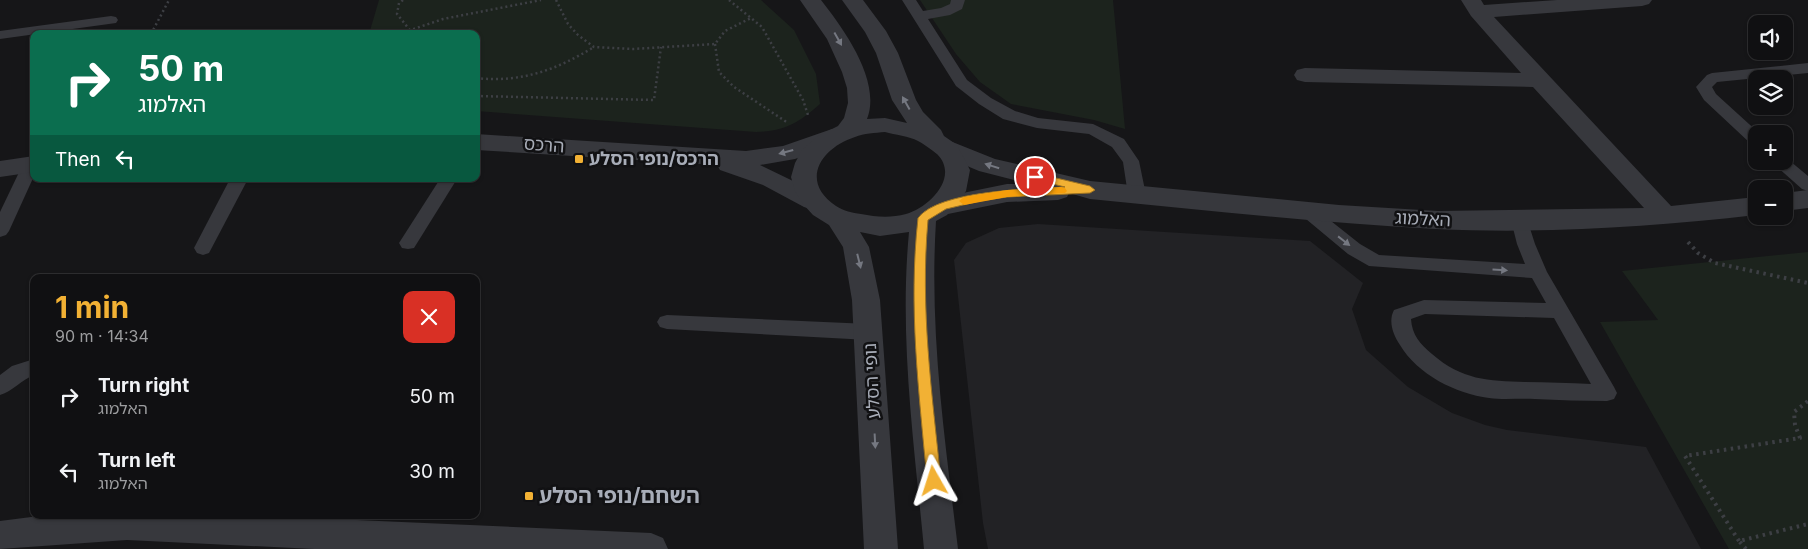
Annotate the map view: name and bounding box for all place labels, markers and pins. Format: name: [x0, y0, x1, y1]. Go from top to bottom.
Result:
place label: הרכס/נופי הסלע: [589, 148, 719, 169]
marker: הרכס/נופי הסלע: [573, 153, 585, 165]
pin: [1014, 156, 1056, 198]
place label: השחם/נופי הסלע: [539, 483, 700, 508]
marker: השחם/נופי הסלע: [523, 490, 535, 502]

